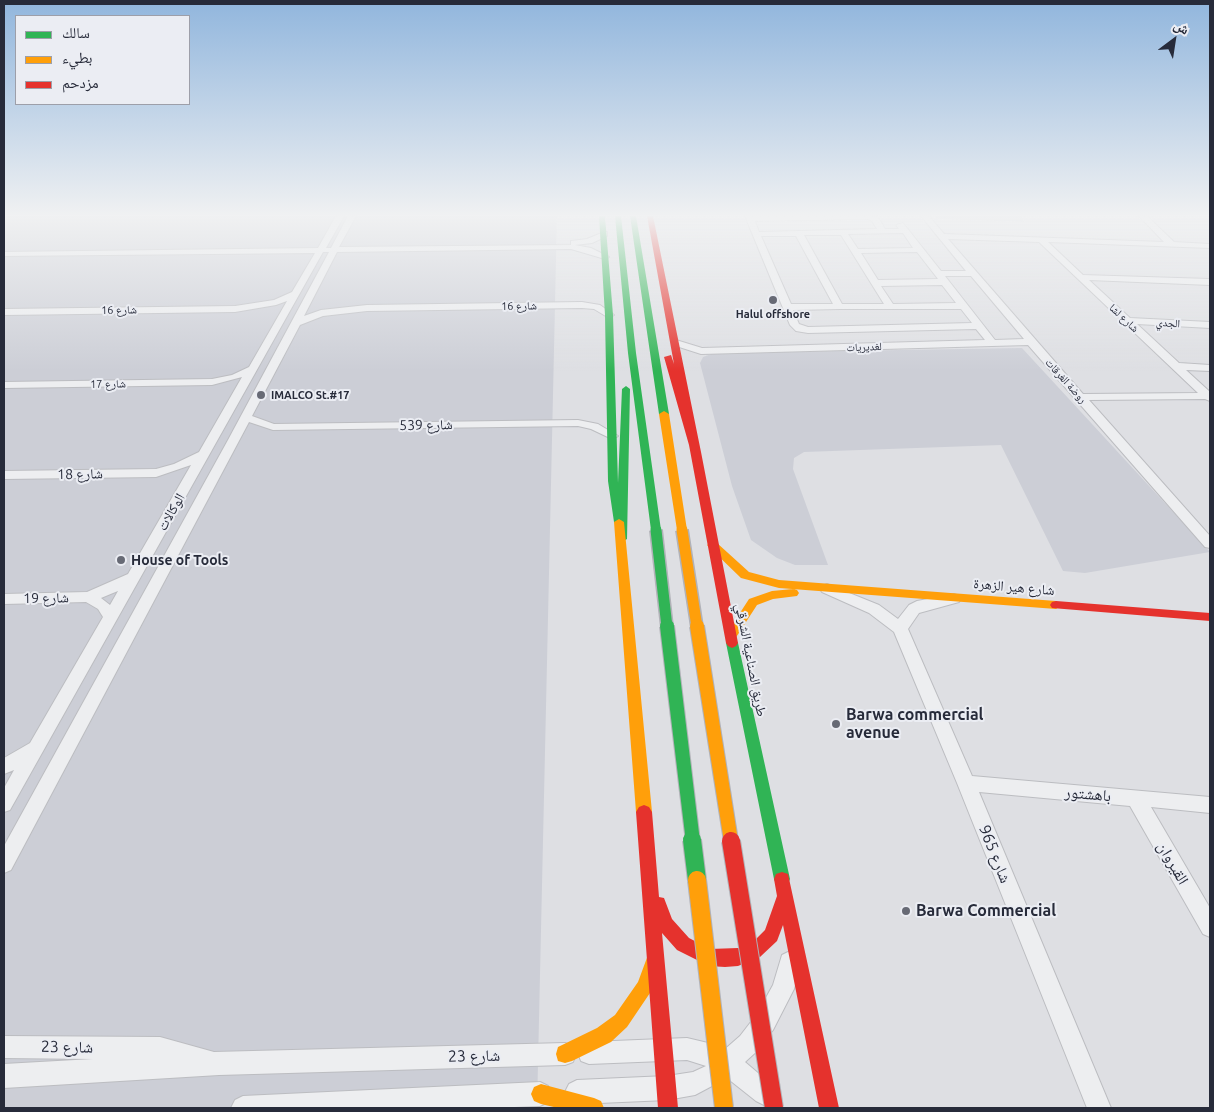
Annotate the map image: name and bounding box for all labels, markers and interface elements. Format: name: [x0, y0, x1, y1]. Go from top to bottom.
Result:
legend: [15, 15, 190, 105]
north arrow: [1149, 15, 1199, 65]
text: ش: [1171, 16, 1192, 38]
text: سالك: [62, 24, 90, 41]
text: بطيء: [62, 49, 92, 66]
text: مزدحم: [62, 74, 99, 91]
marker: Halul offshore: [767, 294, 779, 306]
street label: شارع 16: [501, 299, 537, 313]
street label: شارع لشا: [1106, 301, 1142, 335]
street label: شارع 16: [101, 303, 137, 317]
place label: Halul offshore: [736, 307, 810, 321]
street label: الجدي: [1156, 316, 1180, 330]
street label: لغديريات: [846, 340, 882, 354]
street label: روضة الغرقات: [1043, 356, 1089, 406]
street label: شارع 17: [90, 377, 126, 391]
place label: IMALCO St.#17: [271, 388, 350, 402]
marker: IMALCO St.#17: [255, 389, 267, 401]
street label: شارع 539: [399, 416, 453, 434]
street label: شارع 18: [57, 465, 103, 483]
street label: الوكالات: [154, 490, 188, 534]
place label: House of Tools: [131, 552, 228, 568]
marker: House of Tools: [115, 554, 127, 566]
street label: شارع هير الزهرة: [973, 575, 1055, 599]
street label: شارع 19: [23, 589, 69, 607]
street label: طريق الصناعية الشرقي: [732, 602, 770, 718]
place label: Barwa commercial avenue: [846, 705, 983, 743]
marker: Barwa commercial avenue: [830, 718, 842, 730]
street label: باهشتور: [1064, 782, 1112, 806]
street label: شارع 965: [975, 822, 1015, 886]
street label: القيروان: [1153, 838, 1193, 888]
place label: Barwa Commercial: [916, 901, 1056, 921]
marker: Barwa Commercial: [900, 905, 912, 917]
street label: شارع 23: [41, 1037, 93, 1057]
street label: شارع 23: [448, 1046, 500, 1066]

